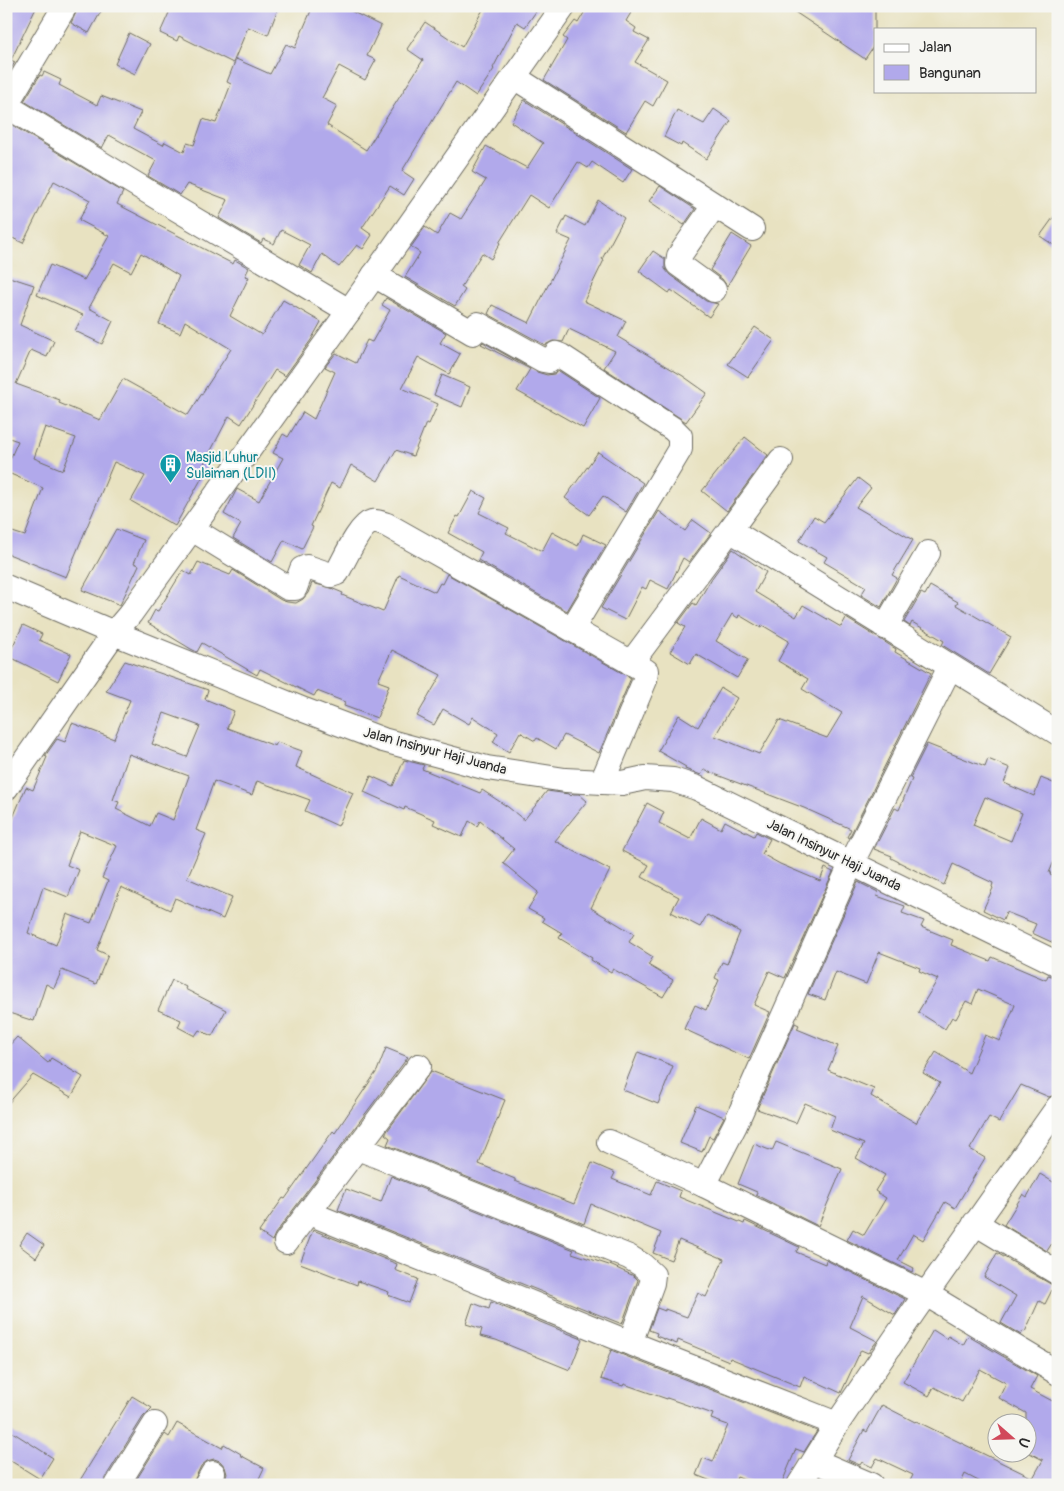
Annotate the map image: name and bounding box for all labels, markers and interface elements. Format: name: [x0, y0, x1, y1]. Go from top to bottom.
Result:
legend: [874, 28, 1036, 92]
text: Jalan: [919, 38, 952, 57]
text: Bangunan: [919, 64, 981, 83]
place label: Masjid Luhur Sulaiman (LDII): [186, 449, 277, 482]
building icon: Masjid Luhur Sulaiman (LDII): [158, 453, 182, 484]
street label: Jalan Insinyur Haji Juanda: [361, 724, 509, 778]
street label: Jalan Insinyur Haji Juanda: [764, 815, 904, 895]
north arrow: [986, 1414, 1036, 1464]
text: U: [1014, 1435, 1033, 1450]

